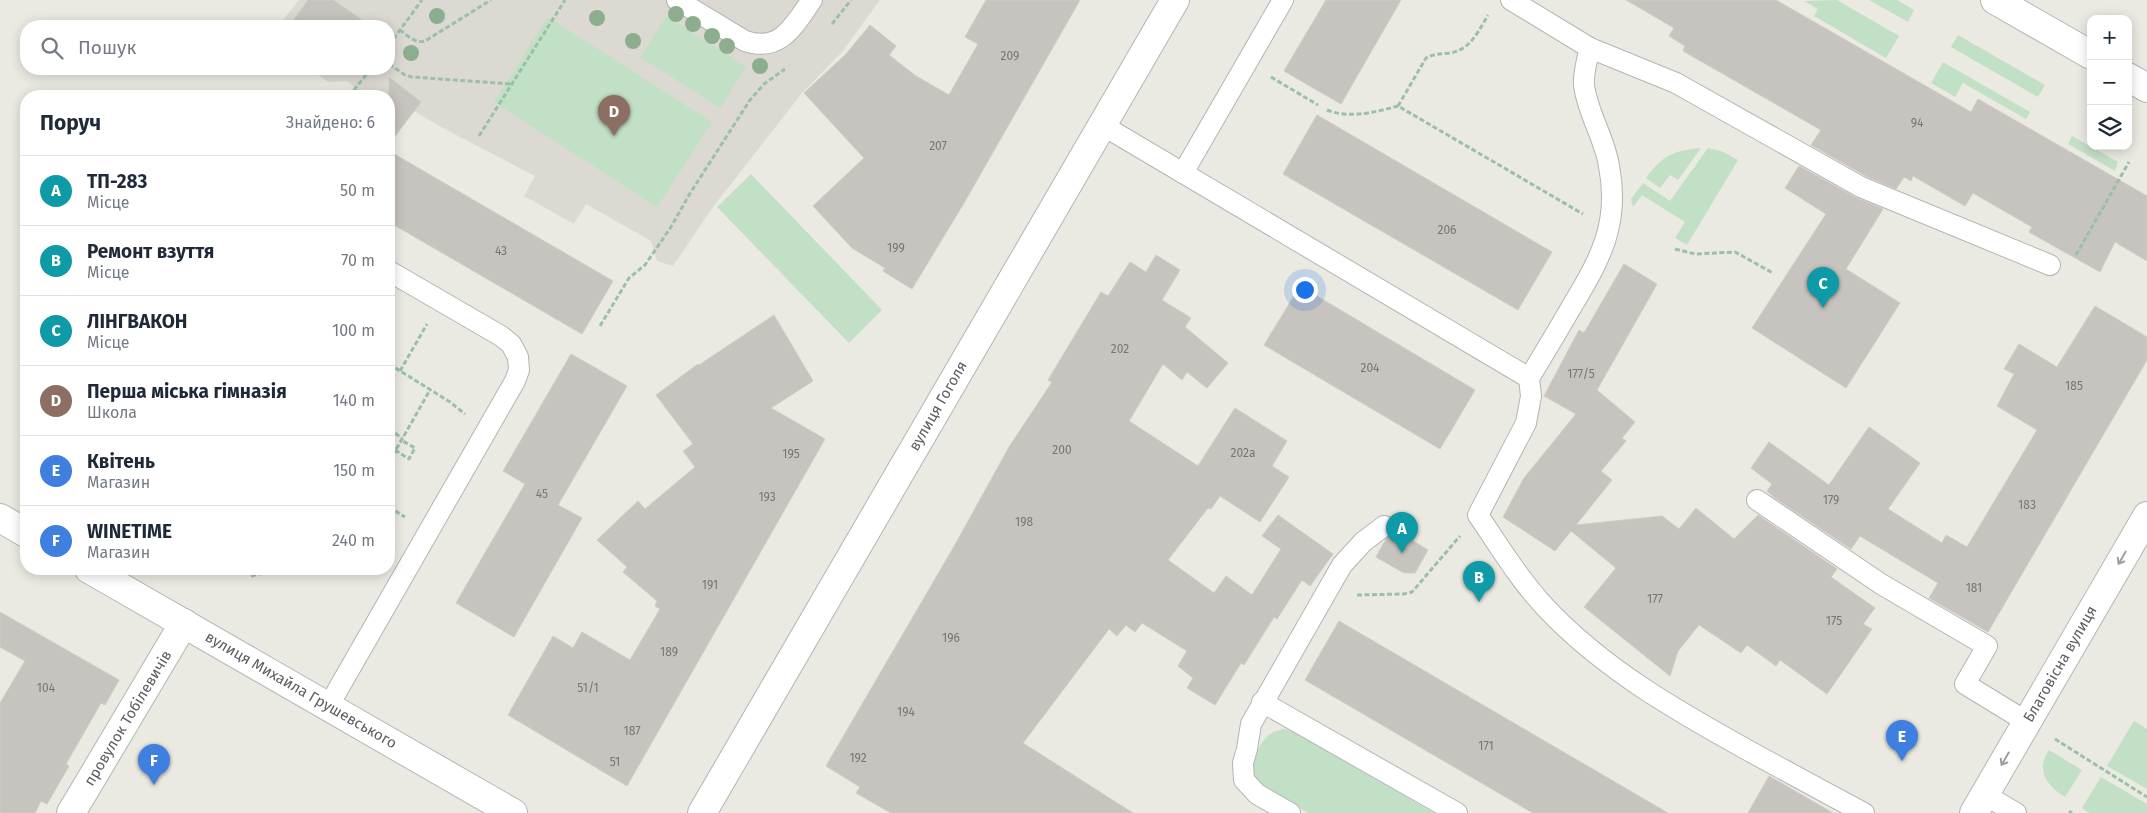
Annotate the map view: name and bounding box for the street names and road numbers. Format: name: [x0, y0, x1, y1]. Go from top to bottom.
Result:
street label: вулиця Гоголя: [905, 358, 971, 454]
street label: Благовісна вулиця: [2019, 603, 2101, 725]
street label: вулиця Михайла Грушевського: [202, 628, 400, 752]
street label: провулок Тобілевичів: [80, 647, 176, 789]

